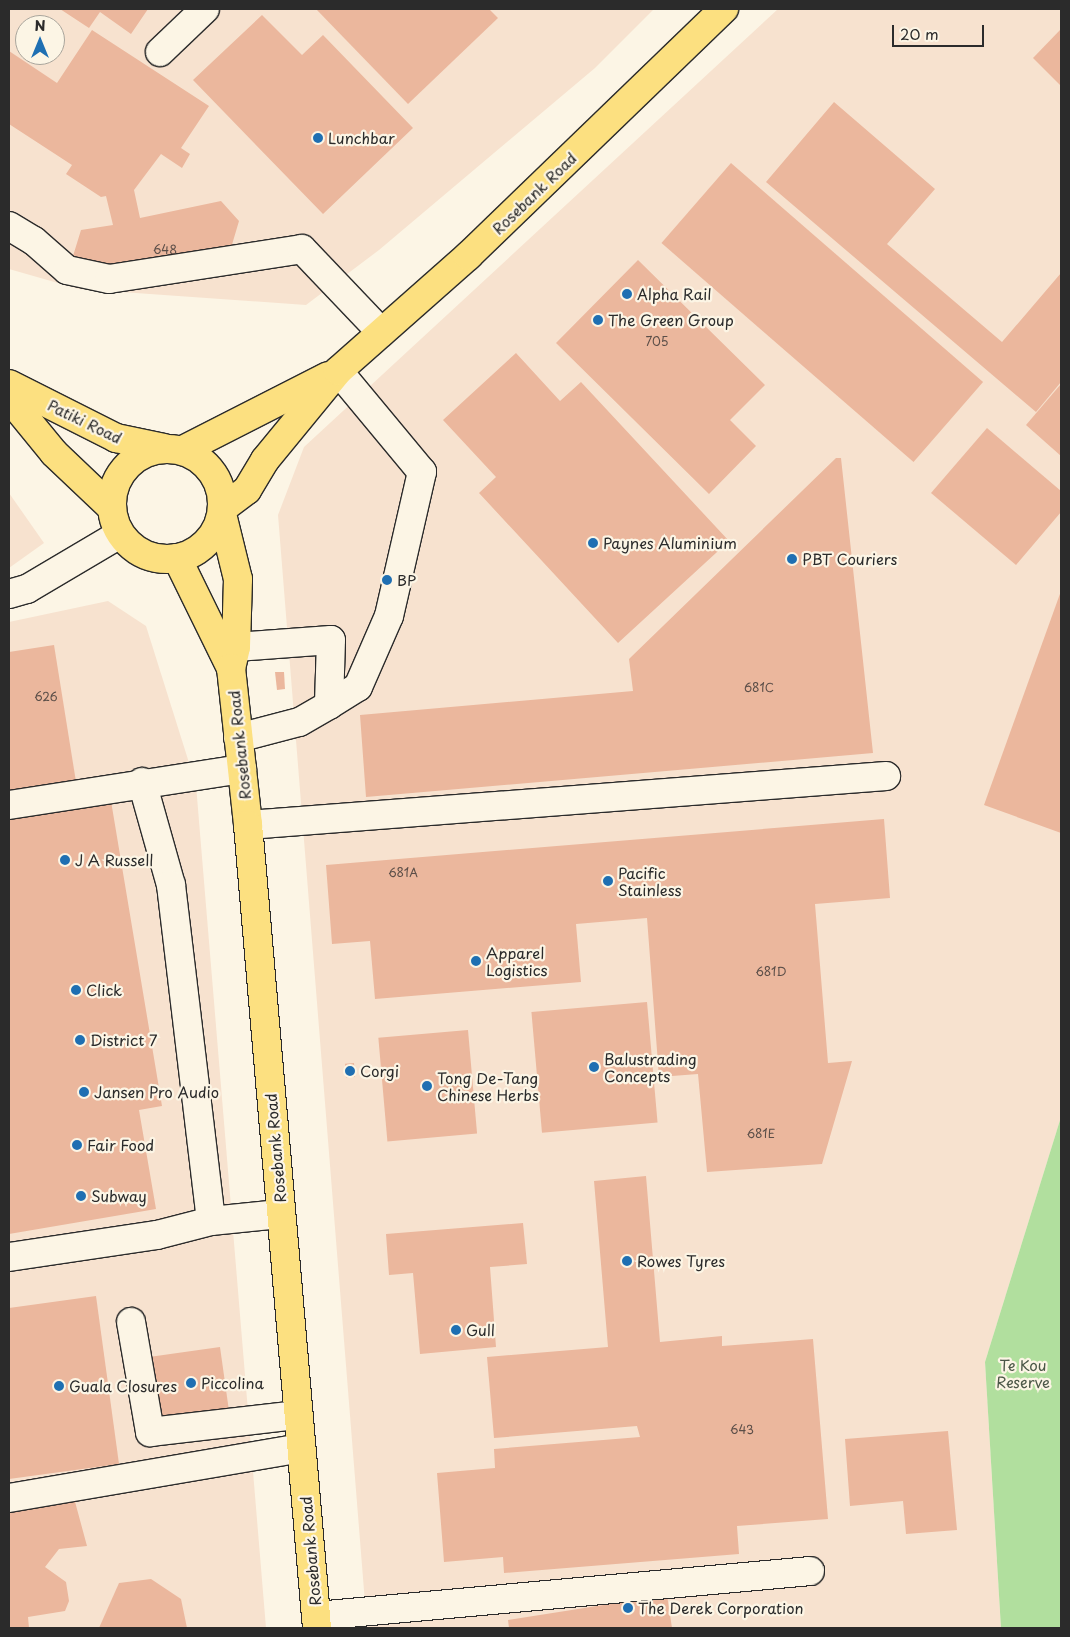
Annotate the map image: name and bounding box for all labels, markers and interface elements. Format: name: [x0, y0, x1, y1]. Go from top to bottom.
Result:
north arrow: [15, 15, 65, 65]
text: N: [34, 15, 46, 36]
scale bar: [895, 15, 988, 47]
text: 20 m: [900, 22, 939, 45]
place label: Lunchbar: [328, 129, 395, 147]
marker: Lunchbar: [312, 132, 324, 144]
street label: Rosebank Road: [488, 148, 580, 238]
house number: 648: [153, 243, 177, 257]
place label: Alpha Rail: [637, 285, 712, 303]
marker: Alpha Rail: [621, 288, 633, 300]
place label: The Green Group: [608, 311, 736, 329]
marker: The Green Group: [592, 314, 604, 326]
house number: 705: [646, 335, 668, 349]
street label: Patiki Road: [44, 395, 126, 447]
place label: Paynes Aluminium: [603, 534, 737, 552]
marker: Paynes Aluminium: [587, 537, 599, 549]
place label: PBT Couriers: [802, 550, 897, 568]
marker: PBT Couriers: [786, 553, 798, 565]
place label: BP: [397, 571, 416, 589]
marker: BP: [381, 574, 393, 586]
house number: 681C: [744, 681, 774, 695]
house number: 626: [34, 690, 58, 704]
street label: Rosebank Road: [224, 690, 254, 800]
place label: J A Russell: [75, 851, 154, 869]
marker: J A Russell: [59, 854, 71, 866]
place label: Pacific Stainless: [618, 863, 682, 898]
house number: 681A: [388, 866, 418, 880]
marker: Pacific Stainless: [602, 875, 614, 887]
place label: Apparel Logistics: [486, 943, 548, 978]
marker: Apparel Logistics: [470, 955, 482, 967]
house number: 681D: [755, 965, 787, 979]
place label: Click: [86, 981, 122, 999]
marker: Click: [70, 984, 82, 996]
place label: District 7: [90, 1031, 157, 1049]
marker: District 7: [74, 1034, 86, 1046]
place label: Balustrading Concepts: [604, 1049, 697, 1084]
marker: Balustrading Concepts: [588, 1061, 600, 1073]
place label: Corgi: [360, 1062, 399, 1080]
marker: Corgi: [344, 1065, 356, 1077]
place label: Tong De-Tang Chinese Herbs: [437, 1068, 540, 1103]
marker: Tong De-Tang Chinese Herbs: [421, 1080, 433, 1092]
place label: Jansen Pro Audio: [94, 1083, 220, 1101]
marker: Jansen Pro Audio: [78, 1086, 90, 1098]
street label: Rosebank Road: [261, 1093, 289, 1203]
house number: 681E: [747, 1127, 775, 1141]
place label: Fair Food: [87, 1136, 154, 1154]
marker: Fair Food: [71, 1139, 83, 1151]
place label: Subway: [91, 1187, 147, 1205]
marker: Subway: [75, 1190, 87, 1202]
place label: Rowes Tyres: [637, 1252, 725, 1270]
marker: Rowes Tyres: [621, 1255, 633, 1267]
place label: Gull: [466, 1321, 495, 1339]
marker: Gull: [450, 1324, 462, 1336]
park label: Te Kou Reserve: [996, 1355, 1050, 1390]
place label: Piccolina: [201, 1374, 264, 1392]
place label: Guala Closures: [69, 1377, 178, 1395]
marker: Piccolina: [185, 1377, 197, 1389]
marker: Guala Closures: [53, 1380, 65, 1392]
house number: 643: [730, 1423, 754, 1437]
street label: Rosebank Road: [296, 1496, 324, 1606]
place label: The Derek Corporation: [638, 1599, 806, 1617]
marker: The Derek Corporation: [622, 1602, 634, 1614]

